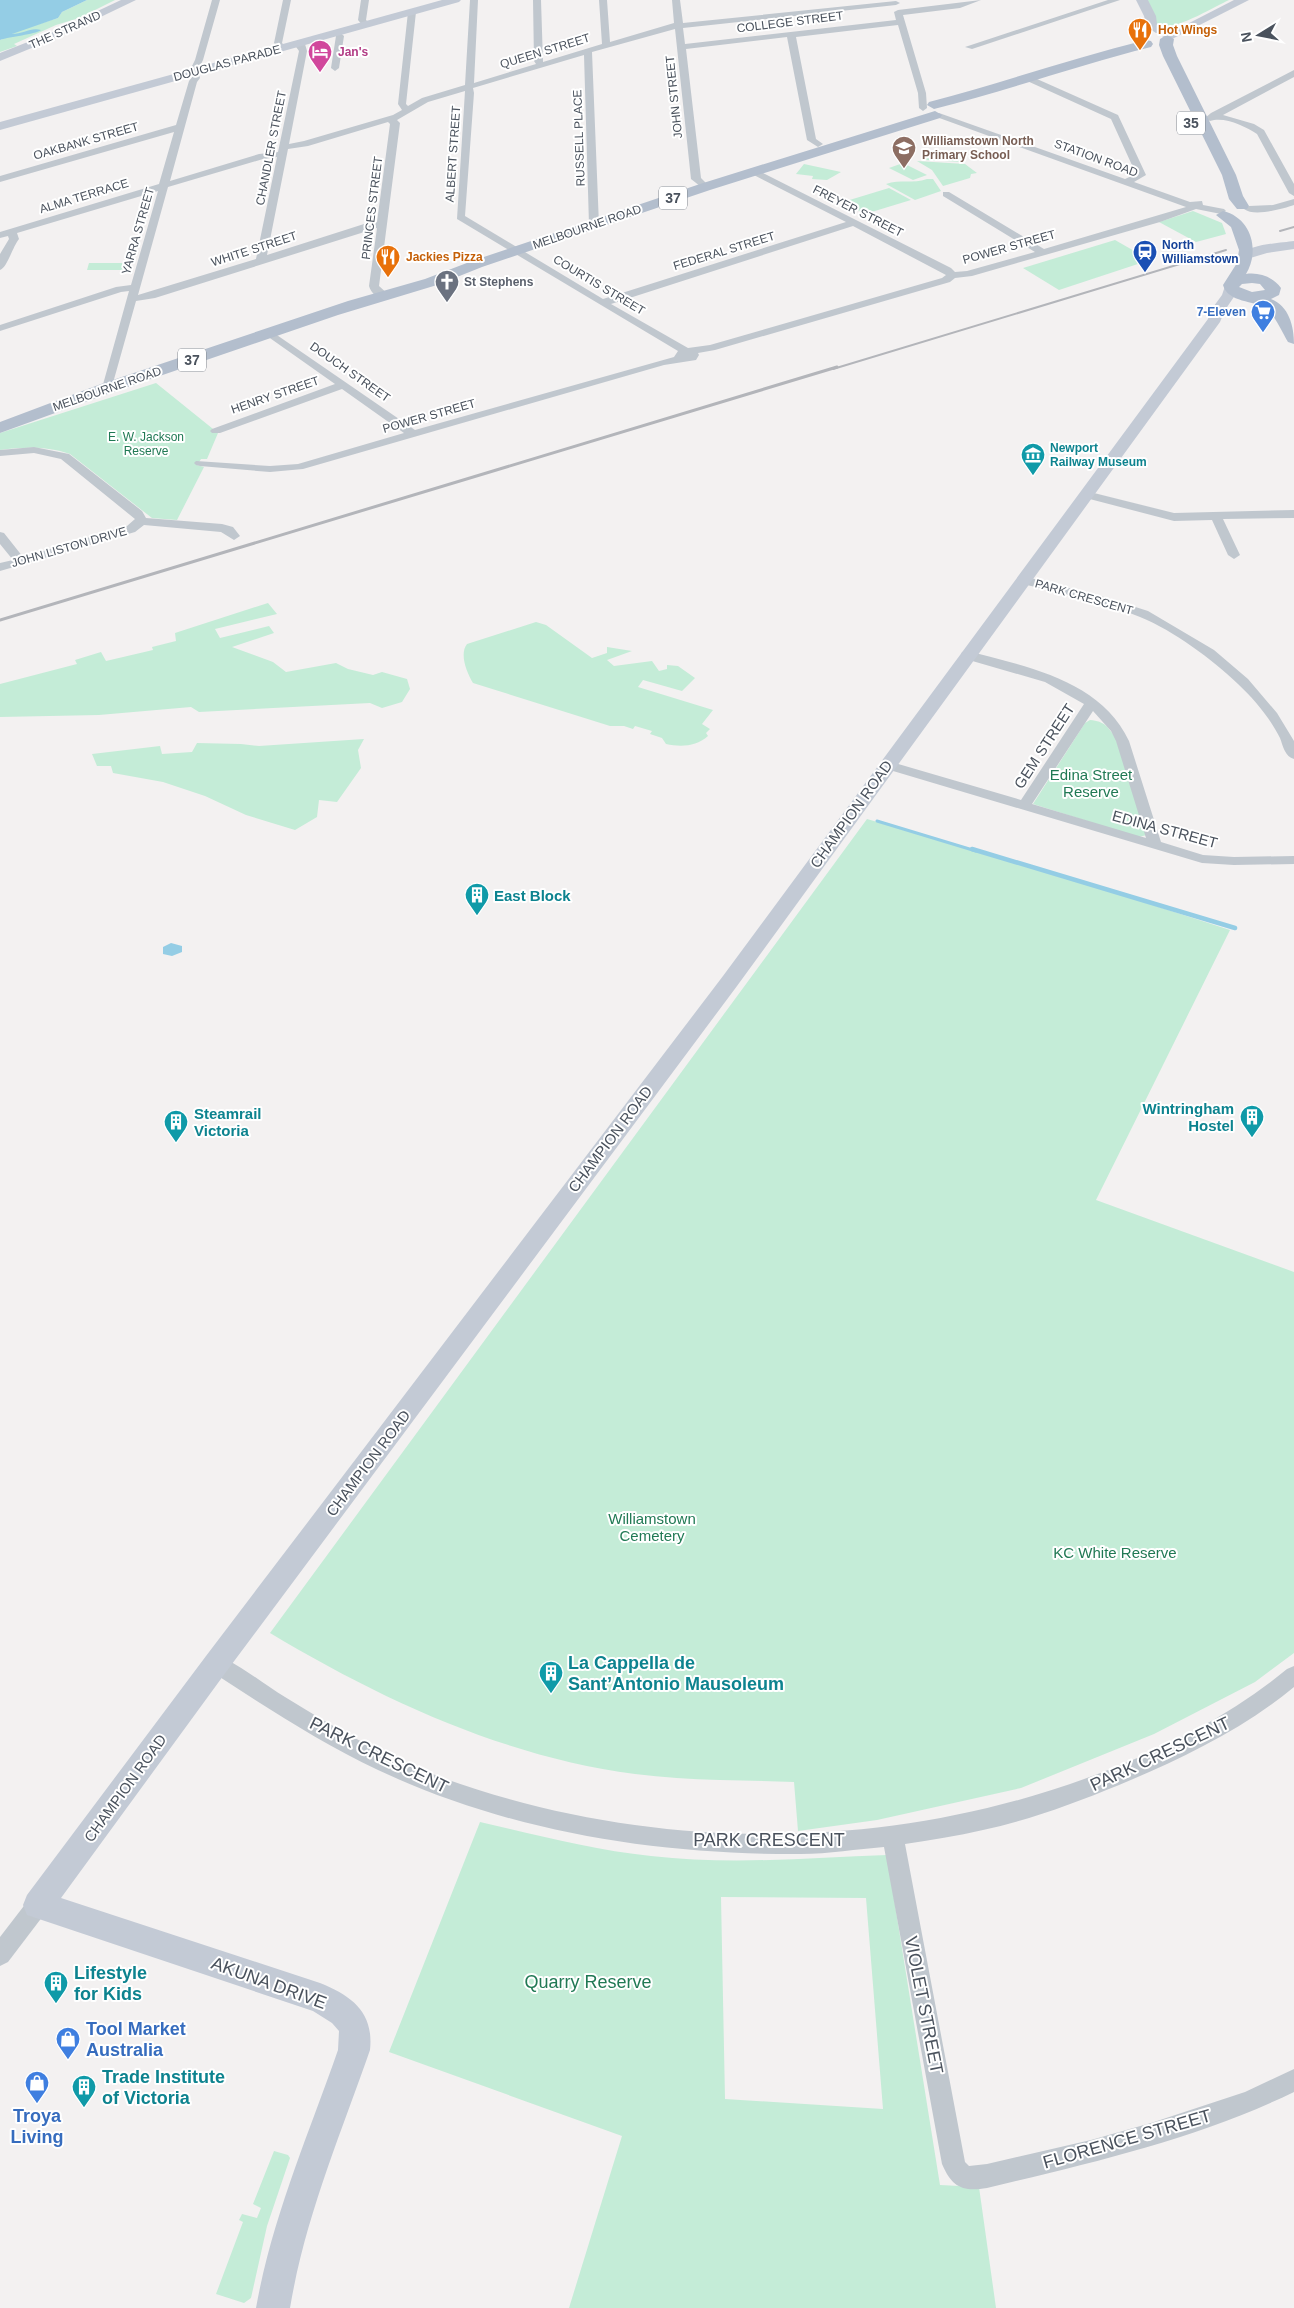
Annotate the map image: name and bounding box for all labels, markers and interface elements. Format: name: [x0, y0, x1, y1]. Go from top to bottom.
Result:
street label: THE STRAND: [27, 8, 103, 52]
street label: COLLEGE STREET: [736, 8, 845, 35]
north arrow: [1234, 10, 1284, 60]
restaurant icon: Hot Wings: [1127, 17, 1153, 51]
place label: Hot Wings: [1158, 23, 1218, 37]
street label: QUEEN STREET: [498, 30, 592, 71]
text: N: [1237, 31, 1255, 44]
hotel icon: Jan's: [307, 39, 333, 73]
street label: DOUGLAS PARADE: [172, 42, 282, 84]
place label: Jan's: [338, 45, 369, 59]
street label: JOHN STREET: [663, 54, 685, 139]
street label: CHANDLER STREET: [253, 89, 289, 207]
street label: RUSSELL PLACE: [570, 89, 588, 187]
street label: ALBERT STREET: [443, 105, 463, 203]
road number: 35: [1177, 112, 1205, 134]
street label: OAKBANK STREET: [32, 119, 141, 163]
place label: Williamstown North Primary School: [922, 134, 1034, 162]
school or university icon: Williamstown North Primary School: [891, 135, 917, 169]
street label: STATION ROAD: [1052, 136, 1140, 180]
street label: PRINCES STREET: [359, 155, 385, 260]
street label: ALMA TERRACE: [38, 176, 130, 216]
street label: FREYER STREET: [811, 182, 906, 240]
street label: YARRA STREET: [119, 185, 157, 276]
road number: 37: [659, 187, 687, 210]
street label: MELBOURNE ROAD: [531, 202, 643, 252]
street label: POWER STREET: [961, 227, 1058, 267]
street label: WHITE STREET: [209, 228, 299, 269]
street label: FEDERAL STREET: [671, 229, 777, 273]
place label: North Williamstown: [1162, 238, 1239, 266]
station icon: North Williamstown: [1132, 239, 1158, 273]
restaurant icon: Jackies Pizza: [375, 244, 401, 278]
place label: Jackies Pizza: [406, 250, 483, 264]
street label: COURTIS STREET: [551, 252, 648, 318]
church icon: St Stephens: [434, 269, 460, 303]
place label: St Stephens: [464, 275, 534, 289]
supermarket icon: 7-Eleven: [1250, 299, 1276, 333]
place label: 7-Eleven: [1197, 305, 1246, 319]
street label: DOUCH STREET: [307, 339, 393, 405]
road number: 37: [178, 348, 206, 372]
street label: MELBOURNE ROAD: [51, 364, 163, 414]
street label: HENRY STREET: [229, 373, 322, 417]
street label: POWER STREET: [381, 396, 478, 436]
park label: E. W. Jackson Reserve: [108, 430, 184, 458]
place label: Newport Railway Museum: [1050, 441, 1147, 469]
museum icon: Newport Railway Museum: [1020, 442, 1046, 476]
street label: JOHN LISTON DRIVE: [10, 524, 128, 570]
street label: PARK CRESCENT: [1033, 576, 1135, 618]
street label: GEM STREET: [1010, 700, 1078, 792]
street label: CHAMPION ROAD: [806, 757, 896, 871]
park label: Edina Street Reserve: [1050, 766, 1133, 800]
street label: EDINA STREET: [1110, 807, 1220, 851]
building icon: East Block: [464, 882, 490, 916]
place label: East Block: [494, 887, 571, 904]
street label: CHAMPION ROAD: [565, 1083, 656, 1195]
place label: Wintringham Hostel: [1142, 1100, 1234, 1134]
building icon: Wintringham Hostel: [1239, 1104, 1265, 1138]
place label: Steamrail Victoria: [194, 1105, 262, 1139]
building icon: Steamrail Victoria: [163, 1109, 189, 1143]
street label: CHAMPION ROAD: [323, 1407, 414, 1519]
park label: Williamstown Cemetery: [608, 1510, 696, 1544]
park label: KC White Reserve: [1053, 1544, 1177, 1561]
place label: La Cappella de Sant’Antonio Mausoleum: [568, 1653, 784, 1694]
building icon: La Cappella de Sant’Antonio Mausoleum: [538, 1660, 564, 1694]
street label: PARK CRESCENT: [306, 1713, 452, 1797]
street label: PARK CRESCENT: [1087, 1713, 1233, 1795]
street label: CHAMPION ROAD: [80, 1731, 170, 1845]
street label: PARK CRESCENT: [693, 1830, 845, 1850]
street label: VIOLET STREET: [901, 1935, 947, 2075]
street label: AKUNA DRIVE: [209, 1953, 329, 2013]
place label: Lifestyle for Kids: [74, 1963, 147, 2004]
building icon: Lifestyle for Kids: [43, 1970, 69, 2004]
park label: Quarry Reserve: [524, 1972, 652, 1992]
place label: Tool Market Australia: [86, 2019, 186, 2060]
shop icon: Tool Market Australia: [55, 2026, 81, 2060]
place label: Trade Institute of Victoria: [102, 2067, 225, 2108]
shop icon: Troya Living: [24, 2070, 50, 2104]
building icon: Trade Institute of Victoria: [71, 2074, 97, 2108]
street label: FLORENCE STREET: [1041, 2105, 1213, 2173]
place label: Troya Living: [11, 2106, 64, 2147]

